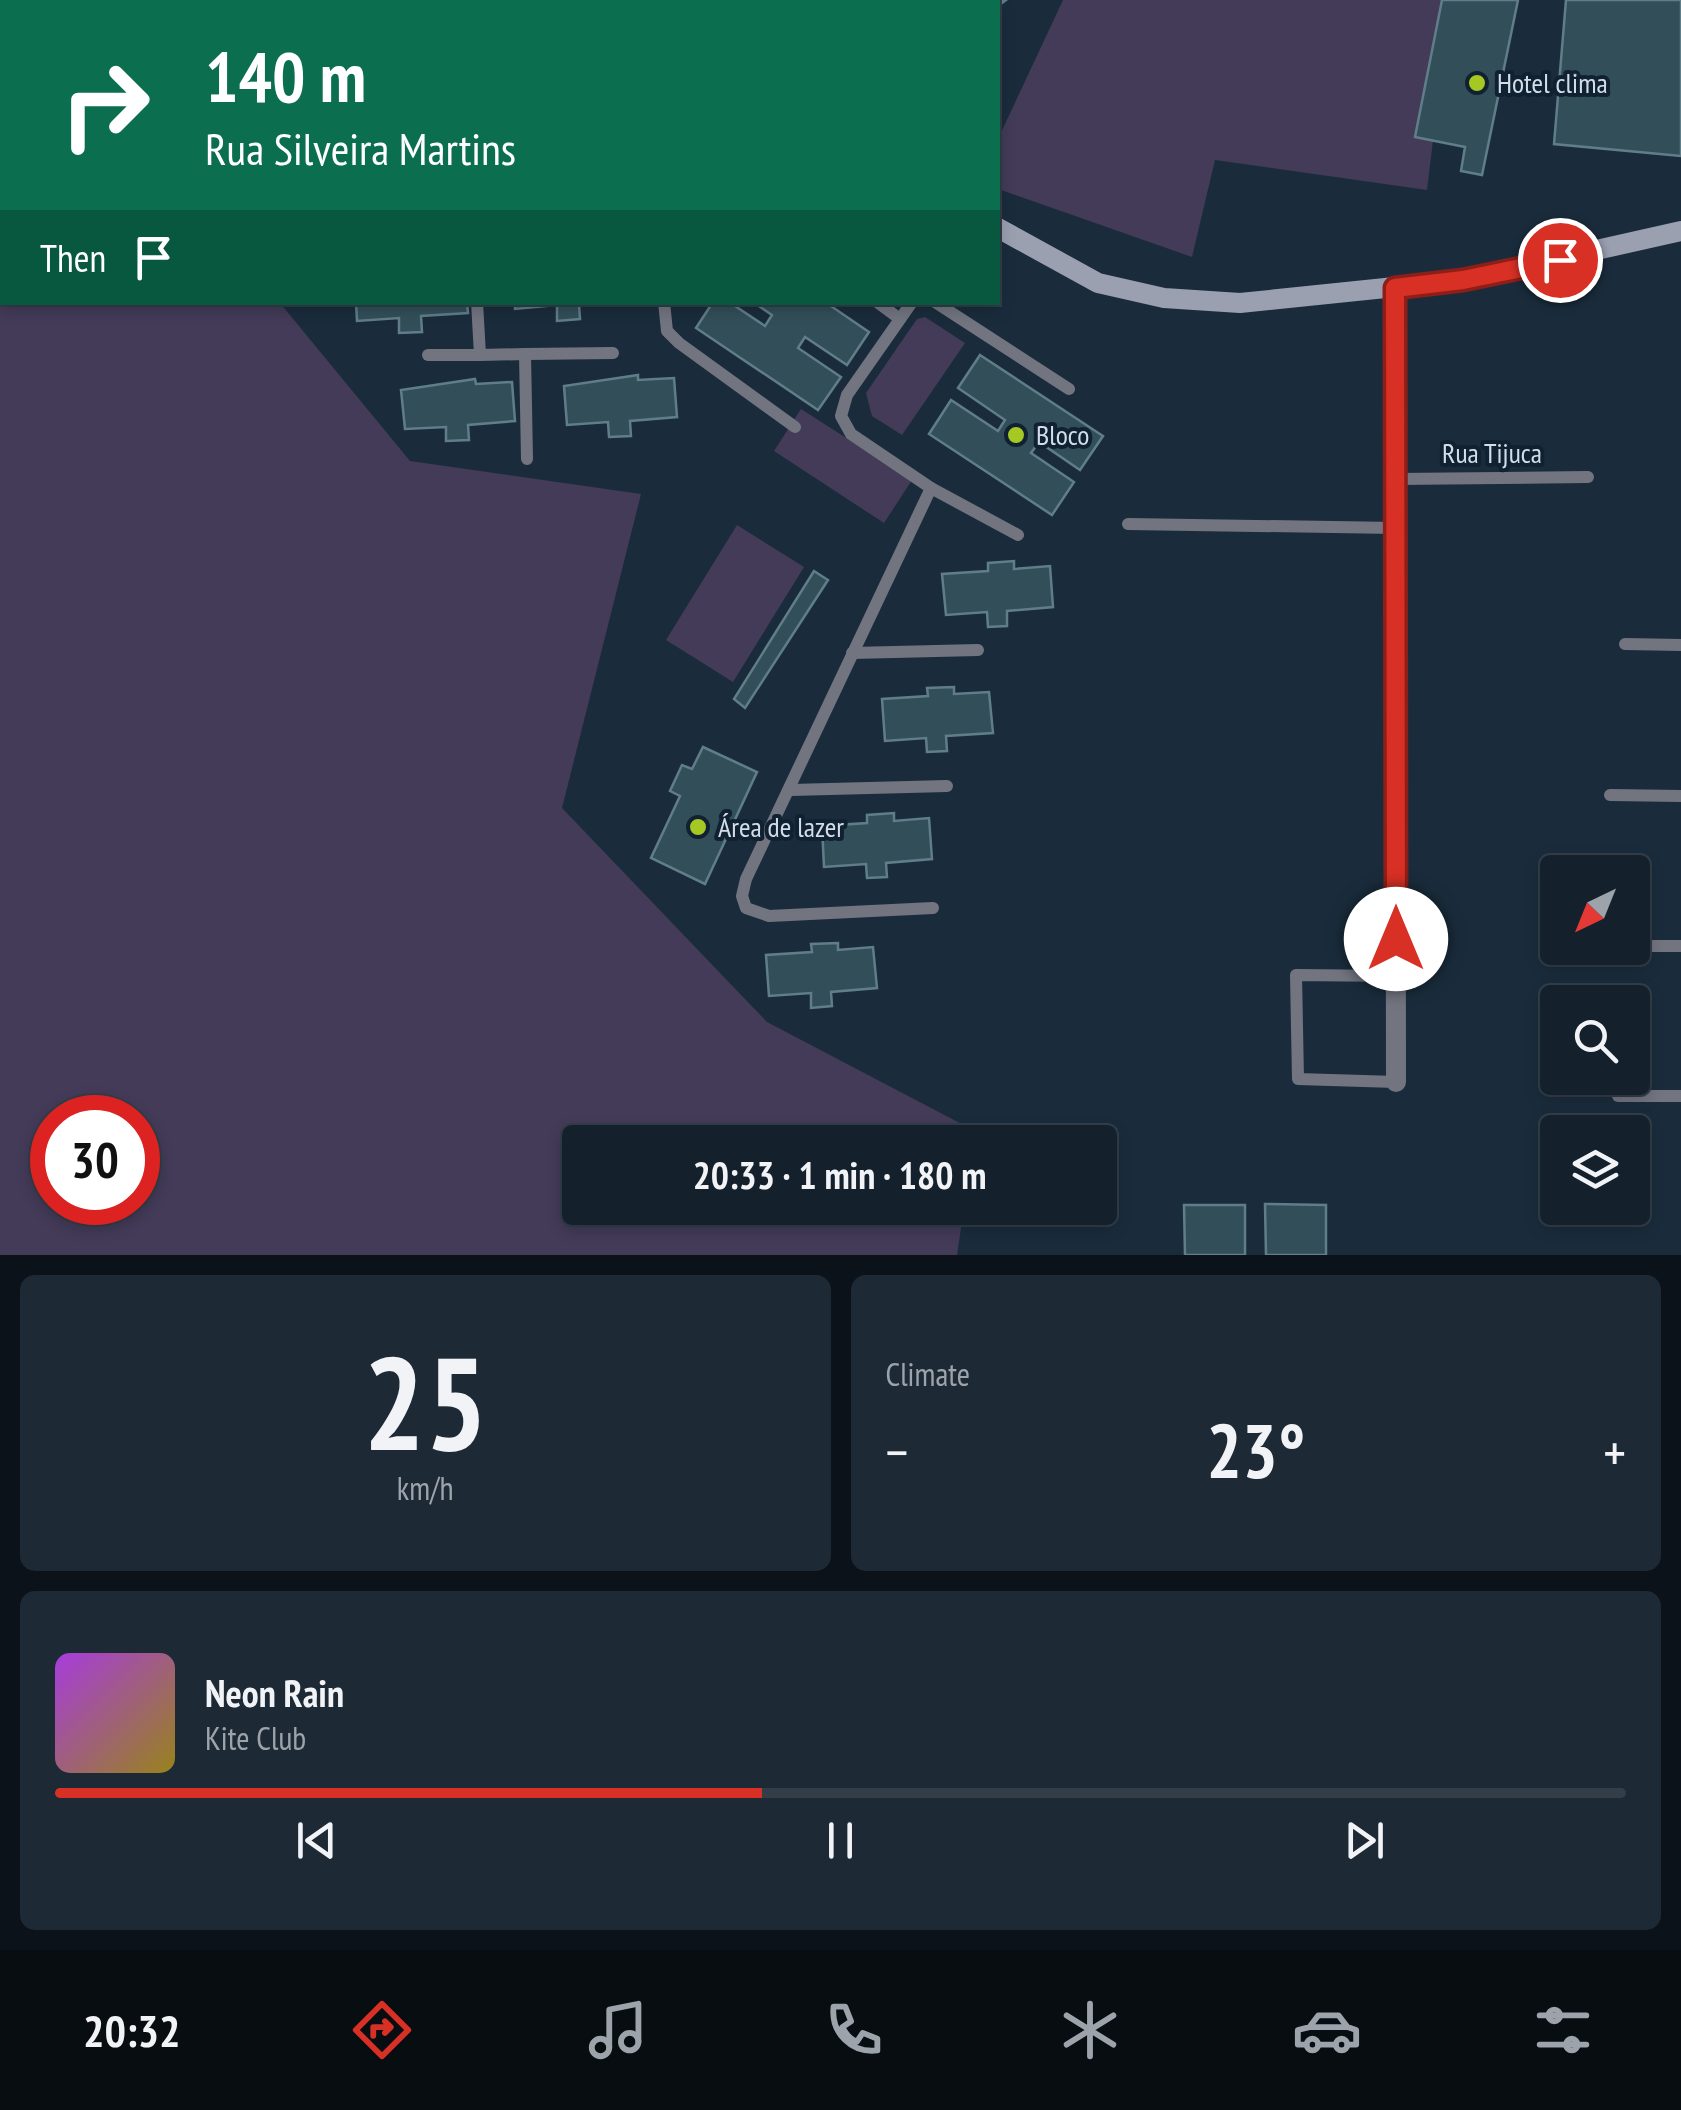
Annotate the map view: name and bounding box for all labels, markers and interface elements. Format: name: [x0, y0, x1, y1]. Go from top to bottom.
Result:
text: 140 m: [205, 31, 366, 121]
icon: right: [40, 40, 170, 170]
place label: Hotel clima: [1497, 64, 1608, 101]
marker: Hotel clima: [1466, 72, 1488, 94]
text: Rua Silveira Martins: [205, 119, 516, 177]
pin: [1518, 218, 1603, 303]
icon: arrive: [126, 230, 181, 285]
text: Then: [40, 233, 106, 282]
icon: arrive: [1533, 233, 1588, 288]
place label: Bloco: [1036, 416, 1089, 453]
marker: Bloco: [1005, 424, 1027, 446]
street label: Rua Tijuca: [1442, 434, 1542, 471]
place label: Área de lazer: [718, 808, 844, 845]
marker: Área de lazer: [687, 816, 709, 838]
north arrow: [1540, 855, 1650, 965]
map controls: [1540, 855, 1650, 1225]
position arrow: [1344, 887, 1448, 991]
button: search: [1540, 985, 1650, 1095]
speed limit sign: 30: [30, 1095, 160, 1225]
button: layers: [1540, 1115, 1650, 1225]
text: 20:33 · 1 min · 180 m: [693, 1150, 986, 1199]
text: 25: [363, 1318, 487, 1486]
text: Climate: [886, 1353, 970, 1395]
text: 23°: [1206, 1402, 1305, 1499]
text: −: [886, 1416, 908, 1487]
text: +: [1603, 1416, 1626, 1487]
text: km/h: [397, 1467, 454, 1509]
text: Neon Rain: [205, 1668, 344, 1717]
text: Kite Club: [205, 1717, 306, 1759]
icon: previous: [289, 1813, 344, 1868]
icon: pause: [813, 1813, 868, 1868]
icon: next: [1337, 1813, 1392, 1868]
icon: directions: [347, 1995, 417, 2065]
icon: music: [583, 1995, 653, 2065]
icon: phone: [819, 1995, 889, 2065]
icon: climate: [1055, 1995, 1125, 2065]
icon: car: [1292, 1995, 1362, 2065]
icon: filters: [1528, 1995, 1598, 2065]
text: 20:32: [83, 2001, 180, 2059]

